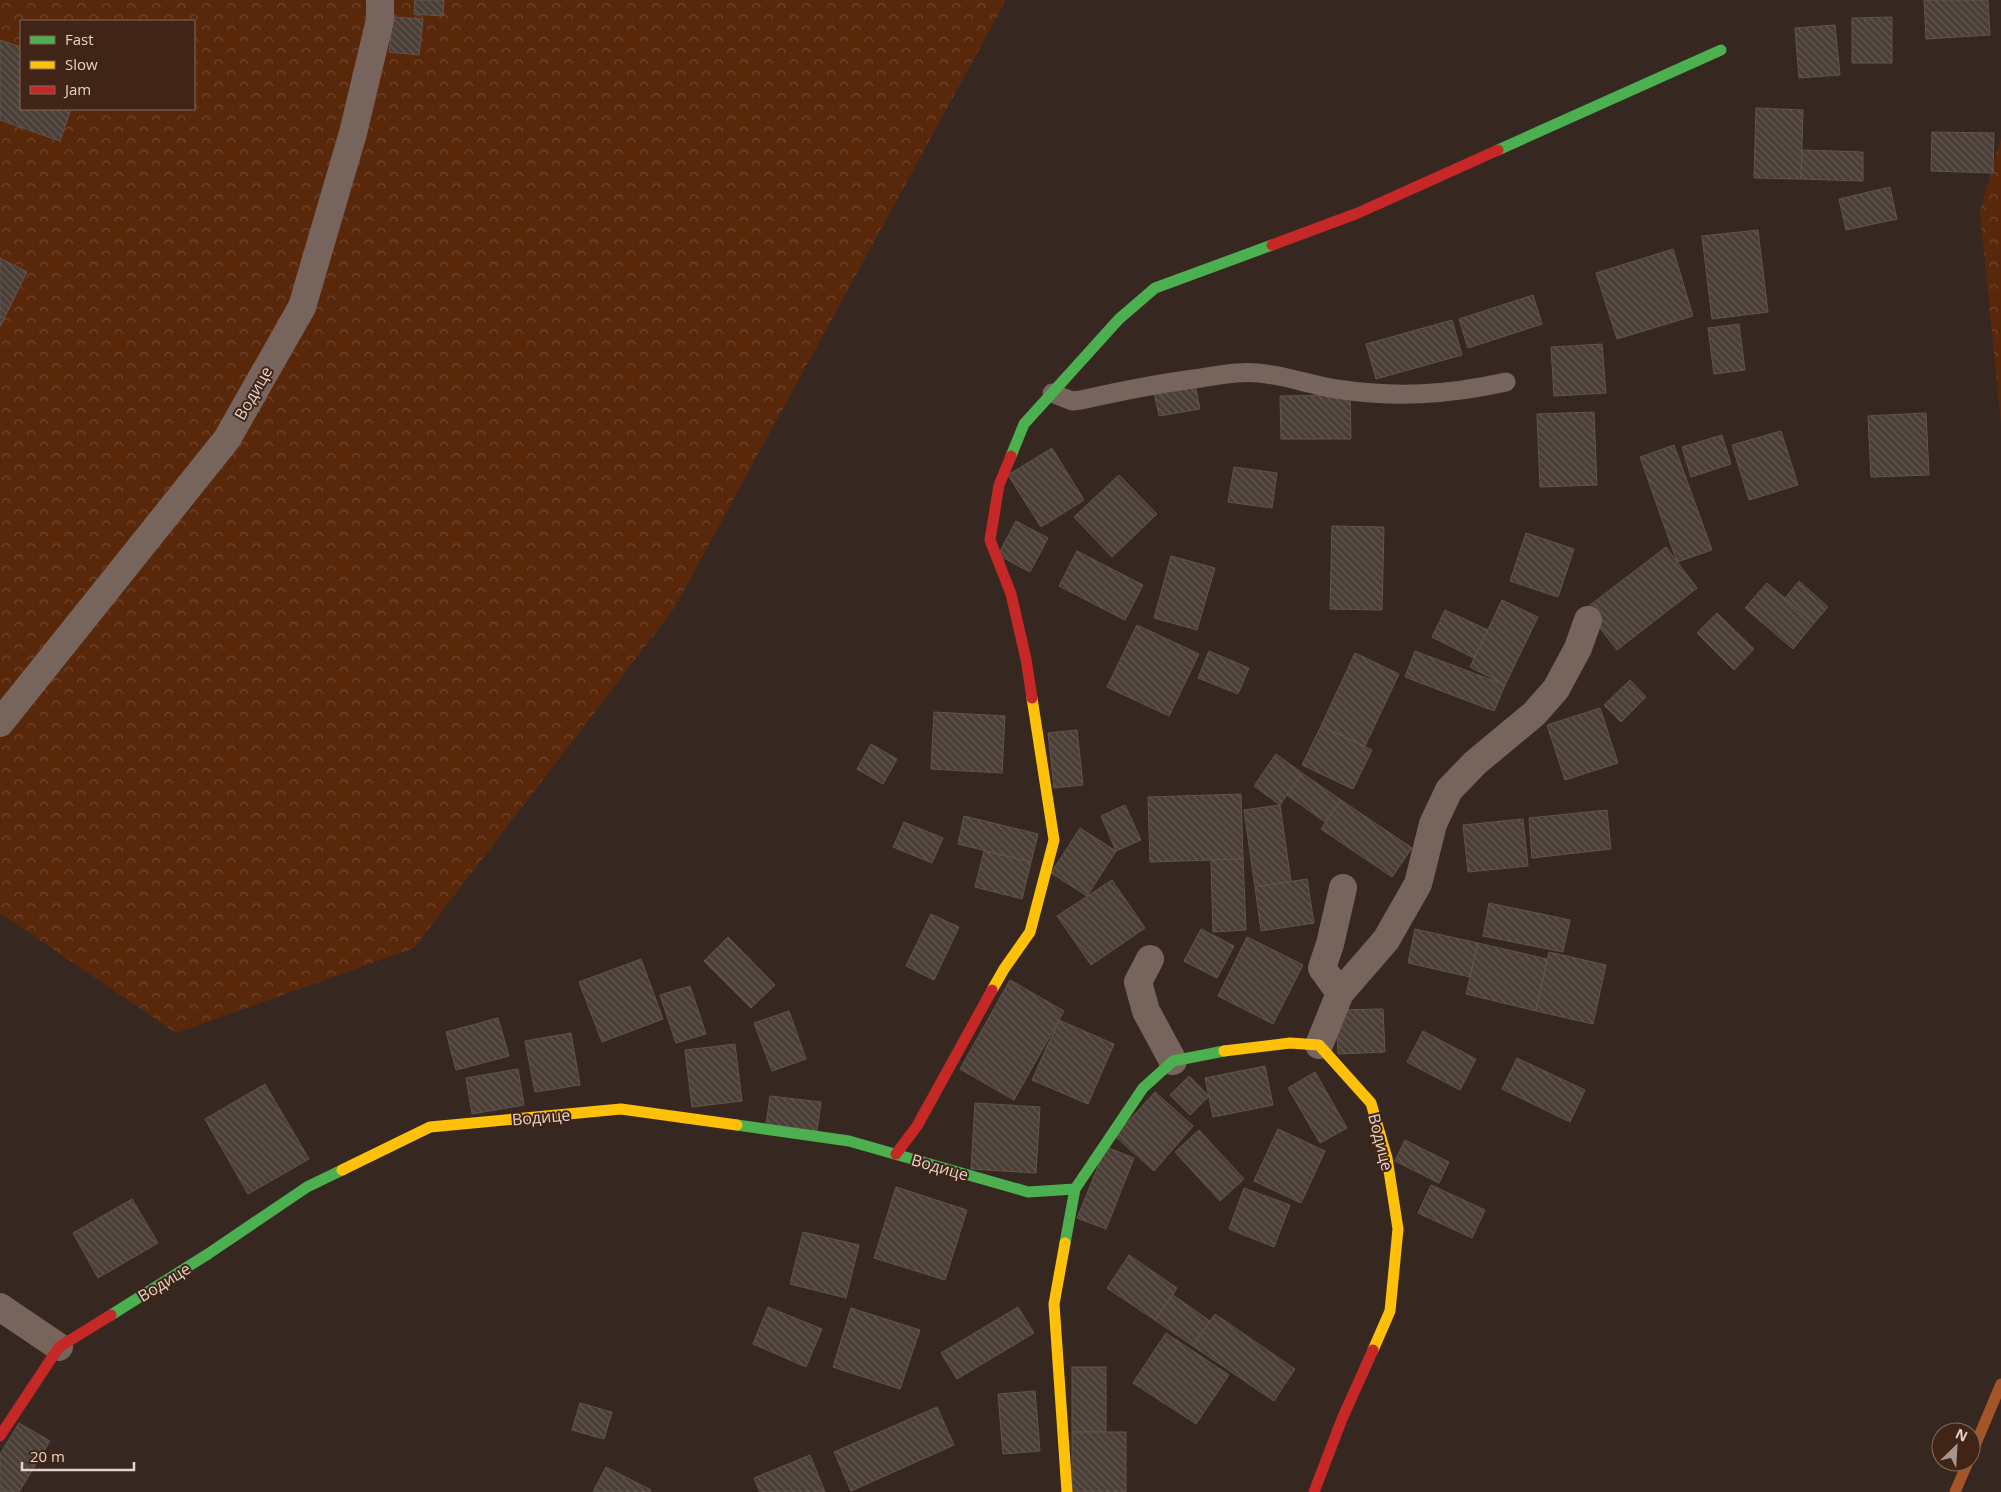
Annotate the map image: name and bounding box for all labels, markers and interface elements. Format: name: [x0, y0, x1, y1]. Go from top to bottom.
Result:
legend: [20, 20, 195, 110]
text: Fast: [65, 29, 94, 49]
text: Slow: [65, 54, 98, 74]
text: Jam: [63, 79, 91, 99]
street label: Водице: [229, 362, 277, 424]
street label: Водице: [511, 1103, 571, 1130]
street label: Водице: [1363, 1111, 1399, 1173]
street label: Водице: [909, 1148, 971, 1186]
street label: Водице: [133, 1257, 195, 1307]
north arrow: [1931, 1422, 1981, 1472]
text: N: [1953, 1424, 1971, 1446]
scale bar: [22, 1440, 135, 1472]
text: 20 m: [30, 1446, 65, 1466]

